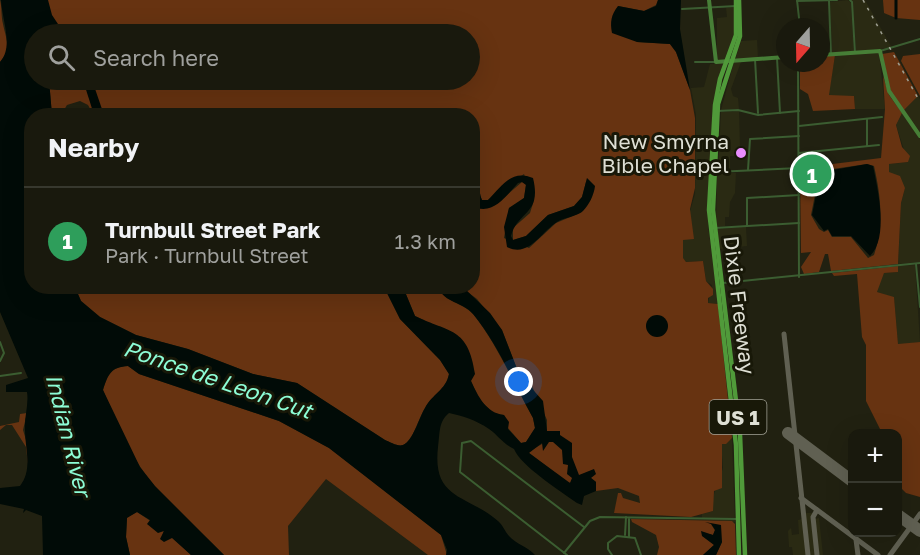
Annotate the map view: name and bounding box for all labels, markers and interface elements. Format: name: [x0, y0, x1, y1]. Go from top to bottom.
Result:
north arrow: [776, 18, 830, 72]
search box: [24, 24, 480, 90]
icon: search: [45, 41, 78, 74]
text: Search here: [93, 44, 219, 71]
place label: New Smyrna Bible Chapel: [602, 128, 729, 178]
text: Nearby: [48, 132, 139, 163]
marker: New Smyrna Bible Chapel: [734, 146, 748, 160]
pin: 1: [792, 152, 832, 196]
text: Turnbull Street Park: [105, 216, 320, 243]
text: 1: [62, 229, 73, 253]
text: 1.3 km: [395, 229, 456, 253]
street label: Dixie Freeway: [719, 234, 761, 376]
text: Park · Turnbull Street: [105, 243, 309, 267]
water label: Ponce de Leon Cut: [120, 334, 318, 425]
your location: [504, 367, 533, 396]
water label: Indian River: [41, 371, 98, 502]
road number: US 1: [710, 400, 766, 434]
map controls: [848, 429, 902, 537]
button: +: [848, 429, 902, 483]
button: −: [848, 483, 902, 537]

